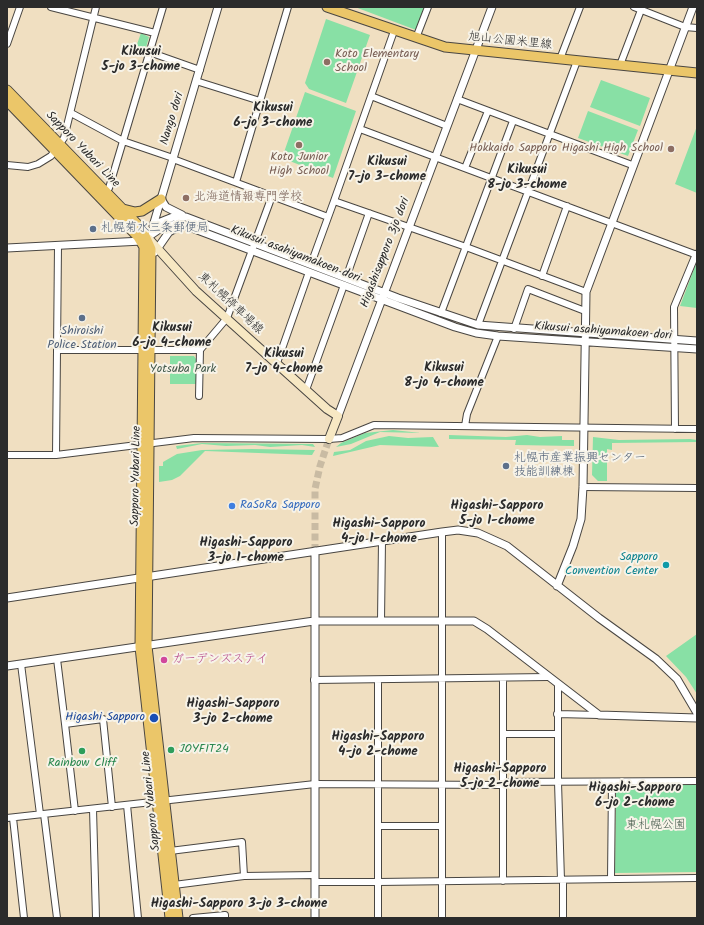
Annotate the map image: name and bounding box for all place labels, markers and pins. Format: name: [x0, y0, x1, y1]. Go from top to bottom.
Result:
place label: Koto Elementary School: [335, 48, 419, 76]
marker: Koto Elementary School: [322, 57, 332, 67]
marker: Koto Junior High School: [294, 140, 304, 150]
place label: Hokkaido Sapporo Higashi High School: [469, 142, 663, 156]
marker: Hokkaido Sapporo Higashi High School: [666, 144, 676, 154]
place label: Koto Junior High School: [269, 151, 329, 179]
place label: 北海道情報専門学校: [194, 191, 302, 205]
marker: 北海道情報専門学校: [181, 193, 191, 203]
place label: 札幌菊水三条郵便局: [101, 222, 209, 236]
marker: 札幌菊水三条郵便局: [88, 224, 98, 234]
marker: Shiroishi Police Station: [77, 313, 87, 323]
place label: Shiroishi Police Station: [47, 325, 117, 353]
place label: 札幌市産業振興センター 技能訓練棟: [514, 452, 646, 480]
marker: 札幌市産業振興センター 技能訓練棟: [501, 461, 511, 471]
place label: RaSoRa Sapporo: [240, 499, 320, 513]
marker: RaSoRa Sapporo: [227, 501, 237, 511]
place label: Sapporo Convention Center: [565, 551, 658, 579]
marker: Sapporo Convention Center: [661, 560, 671, 570]
place label: ガーデンズステイ: [172, 653, 268, 667]
marker: ガーデンズステイ: [159, 655, 169, 665]
place label: Higashi Sapporo: [65, 711, 145, 725]
marker: Higashi Sapporo: [148, 712, 160, 724]
place label: JOYFIT24: [179, 743, 229, 757]
marker: JOYFIT24: [166, 745, 176, 755]
marker: Rainbow Cliff: [77, 746, 87, 756]
place label: Rainbow Cliff: [48, 757, 116, 771]

